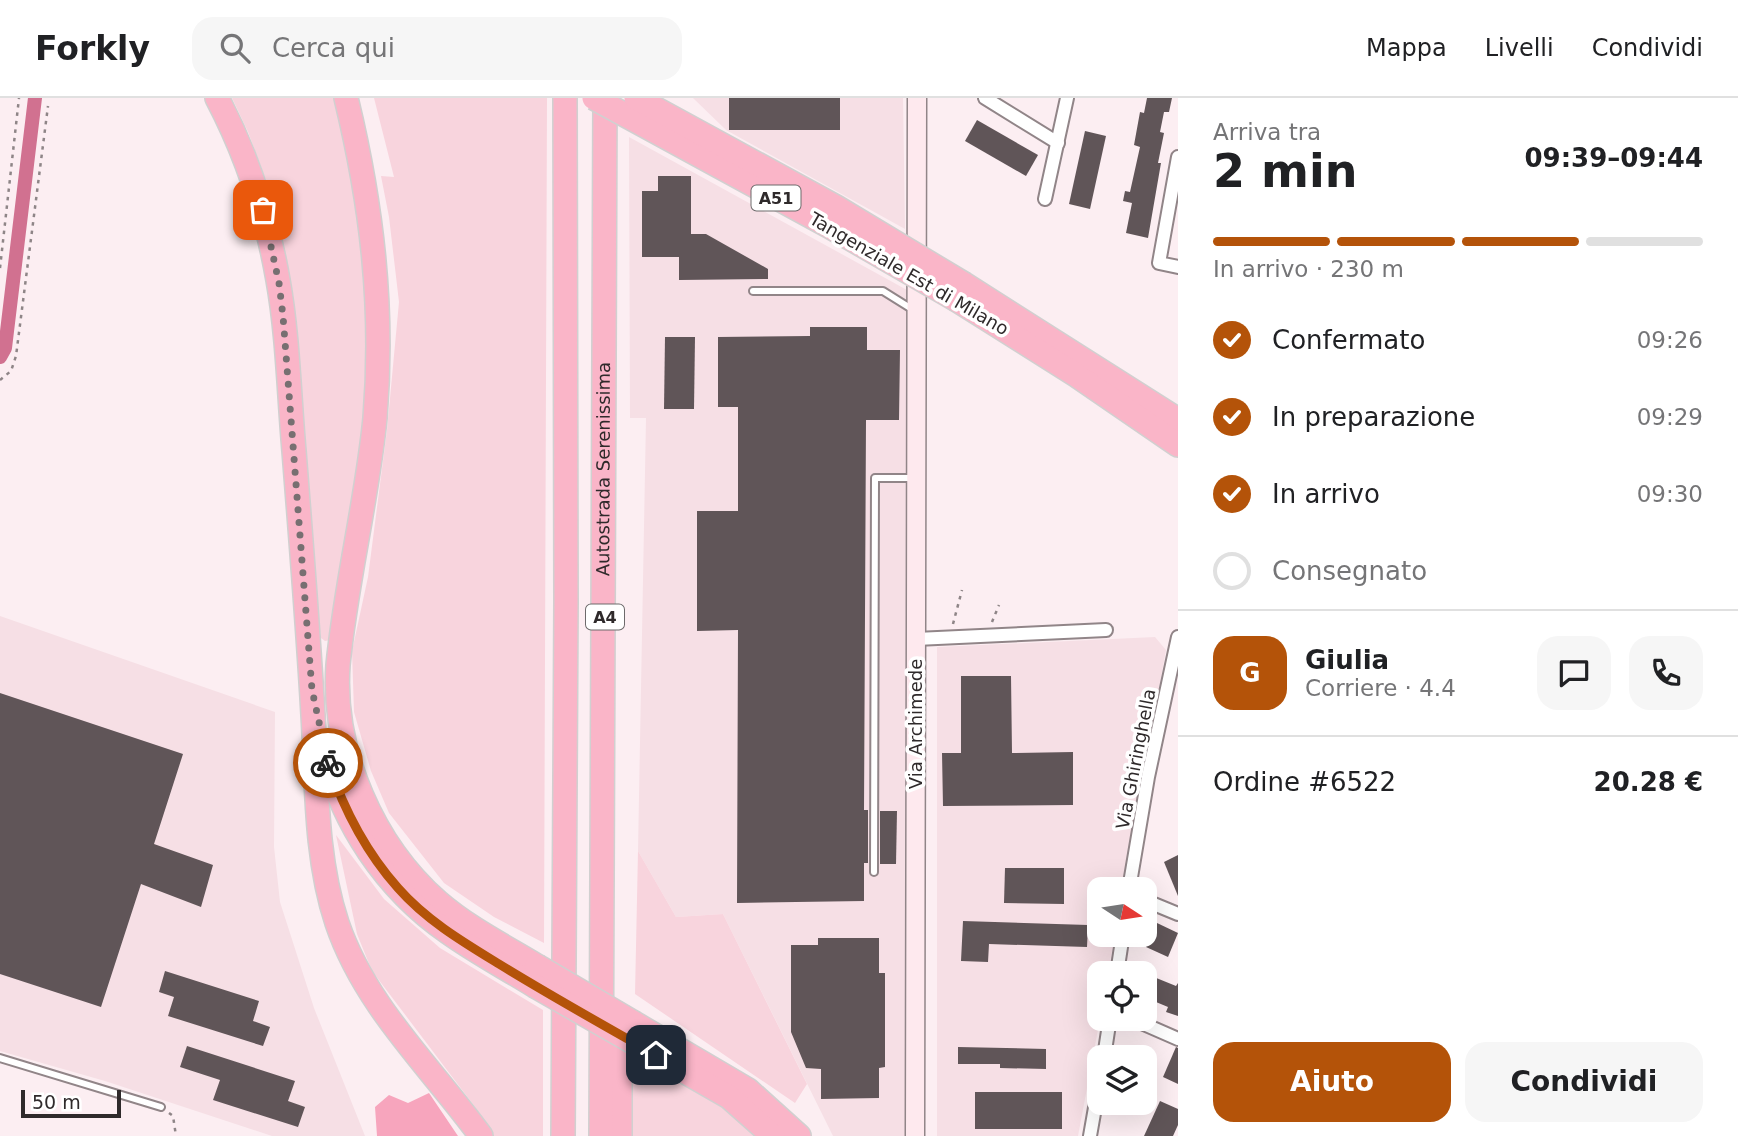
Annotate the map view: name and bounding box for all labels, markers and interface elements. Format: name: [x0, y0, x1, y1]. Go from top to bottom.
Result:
search box: [192, 17, 682, 80]
text: Forkly: [35, 29, 150, 68]
icon: search: [216, 29, 254, 67]
text: Cerca qui: [272, 33, 395, 63]
text: Mappa: [1366, 34, 1447, 62]
text: Livelli: [1485, 34, 1554, 62]
text: Condividi: [1592, 34, 1703, 62]
text: Arriva tra: [1213, 119, 1321, 145]
text: 09:39–09:44: [1524, 143, 1703, 173]
text: 2 min: [1213, 144, 1357, 198]
pin: [233, 180, 293, 240]
road number: A51: [752, 186, 800, 211]
icon: bag: [244, 191, 282, 229]
street label: Tangenziale Est di Milano: [805, 207, 1012, 339]
text: In arrivo · 230 m: [1213, 256, 1404, 282]
icon: check: [1213, 321, 1251, 359]
text: Confermato: [1272, 325, 1425, 355]
text: 09:26: [1637, 327, 1703, 353]
street label: Autostrada Serenissima: [592, 362, 614, 576]
icon: check: [1213, 398, 1251, 436]
text: In preparazione: [1272, 402, 1475, 432]
text: 09:29: [1637, 404, 1703, 430]
icon: check: [1213, 475, 1251, 513]
text: In arrivo: [1272, 479, 1380, 509]
text: 09:30: [1637, 481, 1703, 507]
text: Consegnato: [1272, 556, 1427, 586]
road number: A4: [586, 604, 624, 630]
button: chat: [1537, 636, 1611, 710]
button: phone: [1629, 636, 1703, 710]
text: Giulia: [1305, 645, 1389, 675]
text: G: [1239, 658, 1261, 688]
street label: Via Archimede: [905, 659, 926, 789]
text: Corriere · 4.4: [1305, 675, 1456, 701]
street label: Via Ghiringhella: [1112, 687, 1159, 831]
courier: [293, 728, 363, 798]
icon: bike: [309, 744, 347, 782]
text: Ordine #6522: [1213, 767, 1396, 797]
text: 20.28 €: [1594, 767, 1703, 797]
north arrow: [1087, 877, 1157, 947]
map controls: [1087, 877, 1157, 1115]
button: locate: [1087, 961, 1157, 1031]
pin: [626, 1025, 686, 1085]
icon: home: [637, 1036, 675, 1074]
button: Aiuto: [1213, 1042, 1451, 1122]
button: Condividi: [1465, 1042, 1703, 1122]
button: layers: [1087, 1045, 1157, 1115]
scale bar: [21, 1087, 121, 1119]
text: 50 m: [32, 1091, 81, 1113]

